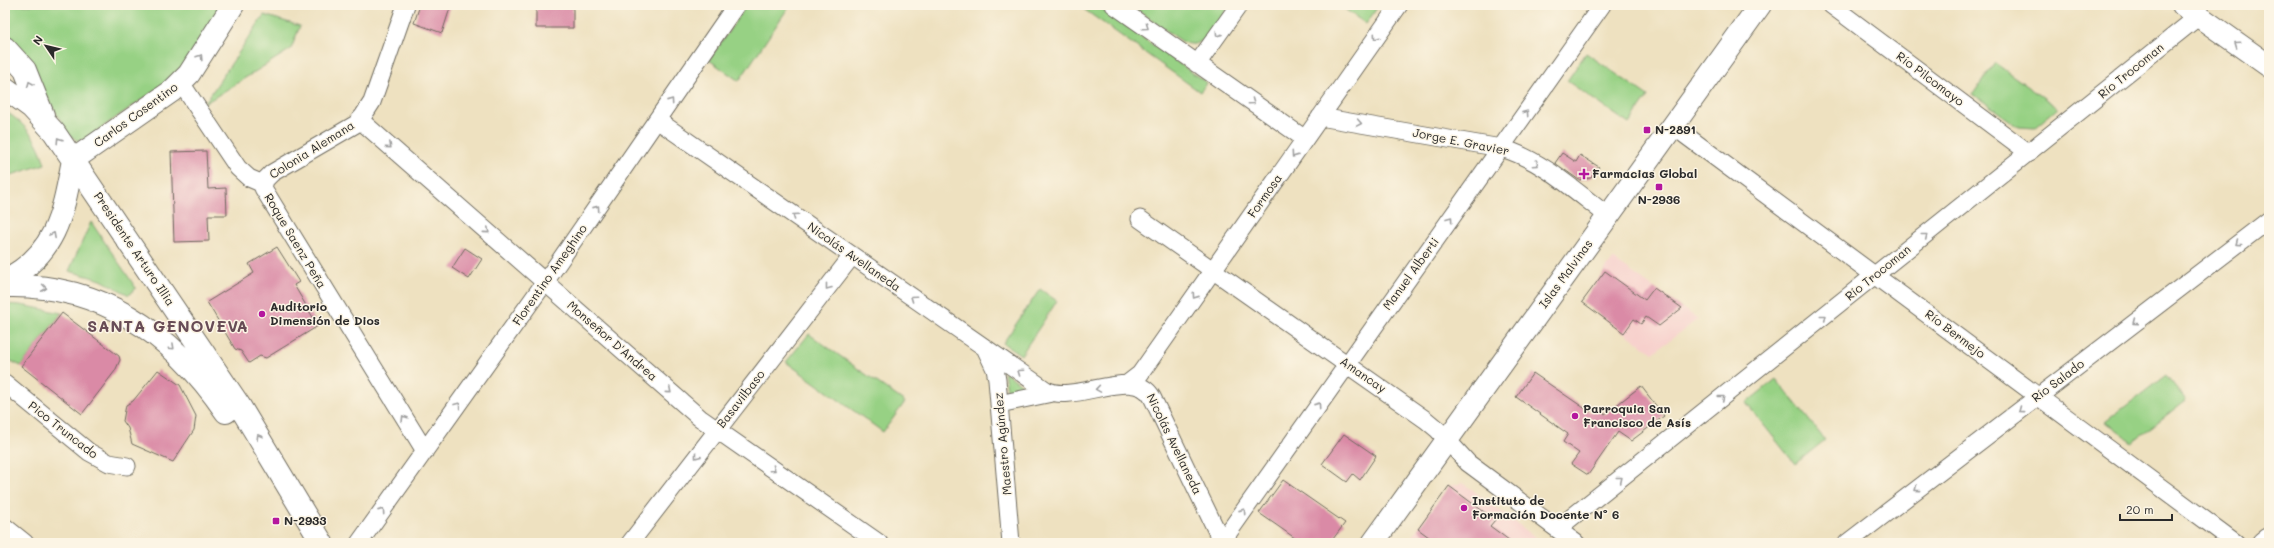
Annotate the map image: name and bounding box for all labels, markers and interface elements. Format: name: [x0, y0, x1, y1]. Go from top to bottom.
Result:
one-way arrow: [1141, 22, 1148, 29]
north arrow: [26, 26, 66, 66]
one-way arrow: [1216, 30, 1223, 37]
text: N: [29, 32, 46, 48]
one-way arrow: [1374, 33, 1381, 40]
street label: Río Trocoman: [2094, 39, 2167, 102]
one-way arrow: [2235, 41, 2242, 48]
street label: Río Pilcomayo: [1893, 47, 1968, 109]
one-way arrow: [195, 54, 203, 61]
street label: Carlos Cosentino: [90, 78, 181, 150]
one-way arrow: [27, 80, 35, 87]
one-way arrow: [1248, 97, 1255, 105]
one-way arrow: [666, 98, 673, 105]
one-way arrow: [1521, 110, 1529, 117]
street label: Colonia Alemana: [266, 117, 357, 182]
one-way arrow: [1356, 119, 1362, 127]
place label: N-2891: [1655, 121, 1696, 137]
street label: Jorge E. Gravier: [1412, 124, 1511, 158]
marker: N-2891: [1642, 125, 1652, 135]
one-way arrow: [57, 137, 64, 144]
one-way arrow: [385, 141, 392, 148]
one-way arrow: [1291, 151, 1299, 158]
one-way arrow: [1532, 159, 1539, 167]
place label: Farmacias Global: [1592, 165, 1697, 181]
marker: Farmacias Global: [1579, 169, 1589, 179]
street label: Formosa: [1243, 170, 1285, 220]
marker: N-2936: [1654, 182, 1664, 192]
street label: Presidente Arturo Illia: [91, 188, 179, 309]
street label: Roque Saenz Peña: [261, 190, 331, 291]
place label: N-2936: [1638, 191, 1680, 207]
one-way arrow: [592, 205, 599, 212]
one-way arrow: [792, 214, 799, 221]
one-way arrow: [1445, 216, 1452, 223]
street label: Nicolás Avellaneda: [805, 218, 904, 294]
street label: Florentino Ameghino: [508, 221, 590, 328]
one-way arrow: [482, 227, 490, 234]
one-way arrow: [48, 231, 55, 239]
one-way arrow: [1921, 233, 1928, 240]
street label: Manuel Alberti: [1378, 234, 1442, 313]
street label: Islas Malvinas: [1535, 236, 1596, 311]
one-way arrow: [2235, 239, 2242, 246]
street label: Río Trocoman: [1841, 241, 1914, 304]
one-way arrow: [826, 282, 833, 289]
one-way arrow: [41, 283, 47, 292]
one-way arrow: [1193, 291, 1200, 298]
one-way arrow: [910, 295, 917, 303]
street label: Monseñor D'Andrea: [564, 297, 661, 384]
place label: Auditorio Dimensión de Dios: [270, 298, 380, 328]
street label: Río Bermejo: [1922, 305, 1989, 361]
marker: Auditorio Dimensión de Dios: [257, 309, 267, 319]
one-way arrow: [1819, 314, 1826, 321]
district label: SANTA GENOVEVA: [87, 315, 249, 336]
one-way arrow: [2132, 318, 2139, 325]
one-way arrow: [168, 343, 175, 350]
street label: Amancay: [1337, 352, 1390, 396]
street label: Río Salado: [2028, 355, 2087, 405]
street label: Basavilbaso: [713, 366, 768, 431]
one-way arrow: [1017, 370, 1024, 377]
one-way arrow: [1095, 384, 1101, 393]
one-way arrow: [664, 386, 672, 394]
street label: Nicolás Avellaneda: [1144, 390, 1206, 497]
street label: Maestro Agúndez: [990, 392, 1014, 496]
one-way arrow: [1718, 395, 1725, 402]
street label: Pico Truncado: [26, 397, 102, 461]
place label: Parroquia San Francisco de Asís: [1583, 400, 1691, 430]
one-way arrow: [1313, 402, 1320, 409]
one-way arrow: [453, 403, 460, 410]
one-way arrow: [2018, 405, 2025, 412]
marker: Parroquia San Francisco de Asís: [1570, 411, 1580, 421]
one-way arrow: [402, 415, 409, 422]
one-way arrow: [257, 434, 264, 441]
one-way arrow: [695, 451, 702, 458]
one-way arrow: [768, 464, 775, 471]
one-way arrow: [1616, 476, 1623, 483]
one-way arrow: [1915, 484, 1922, 491]
place label: Instituto de Formación Docente N° 6: [1472, 492, 1619, 522]
scale bar: [2120, 496, 2172, 522]
text: 20 m: [2126, 501, 2154, 517]
marker: Instituto de Formación Docente N° 6: [1459, 503, 1469, 513]
one-way arrow: [1238, 508, 1246, 515]
one-way arrow: [377, 509, 384, 516]
place label: N-2933: [284, 512, 327, 528]
marker: N-2933: [271, 516, 281, 526]

